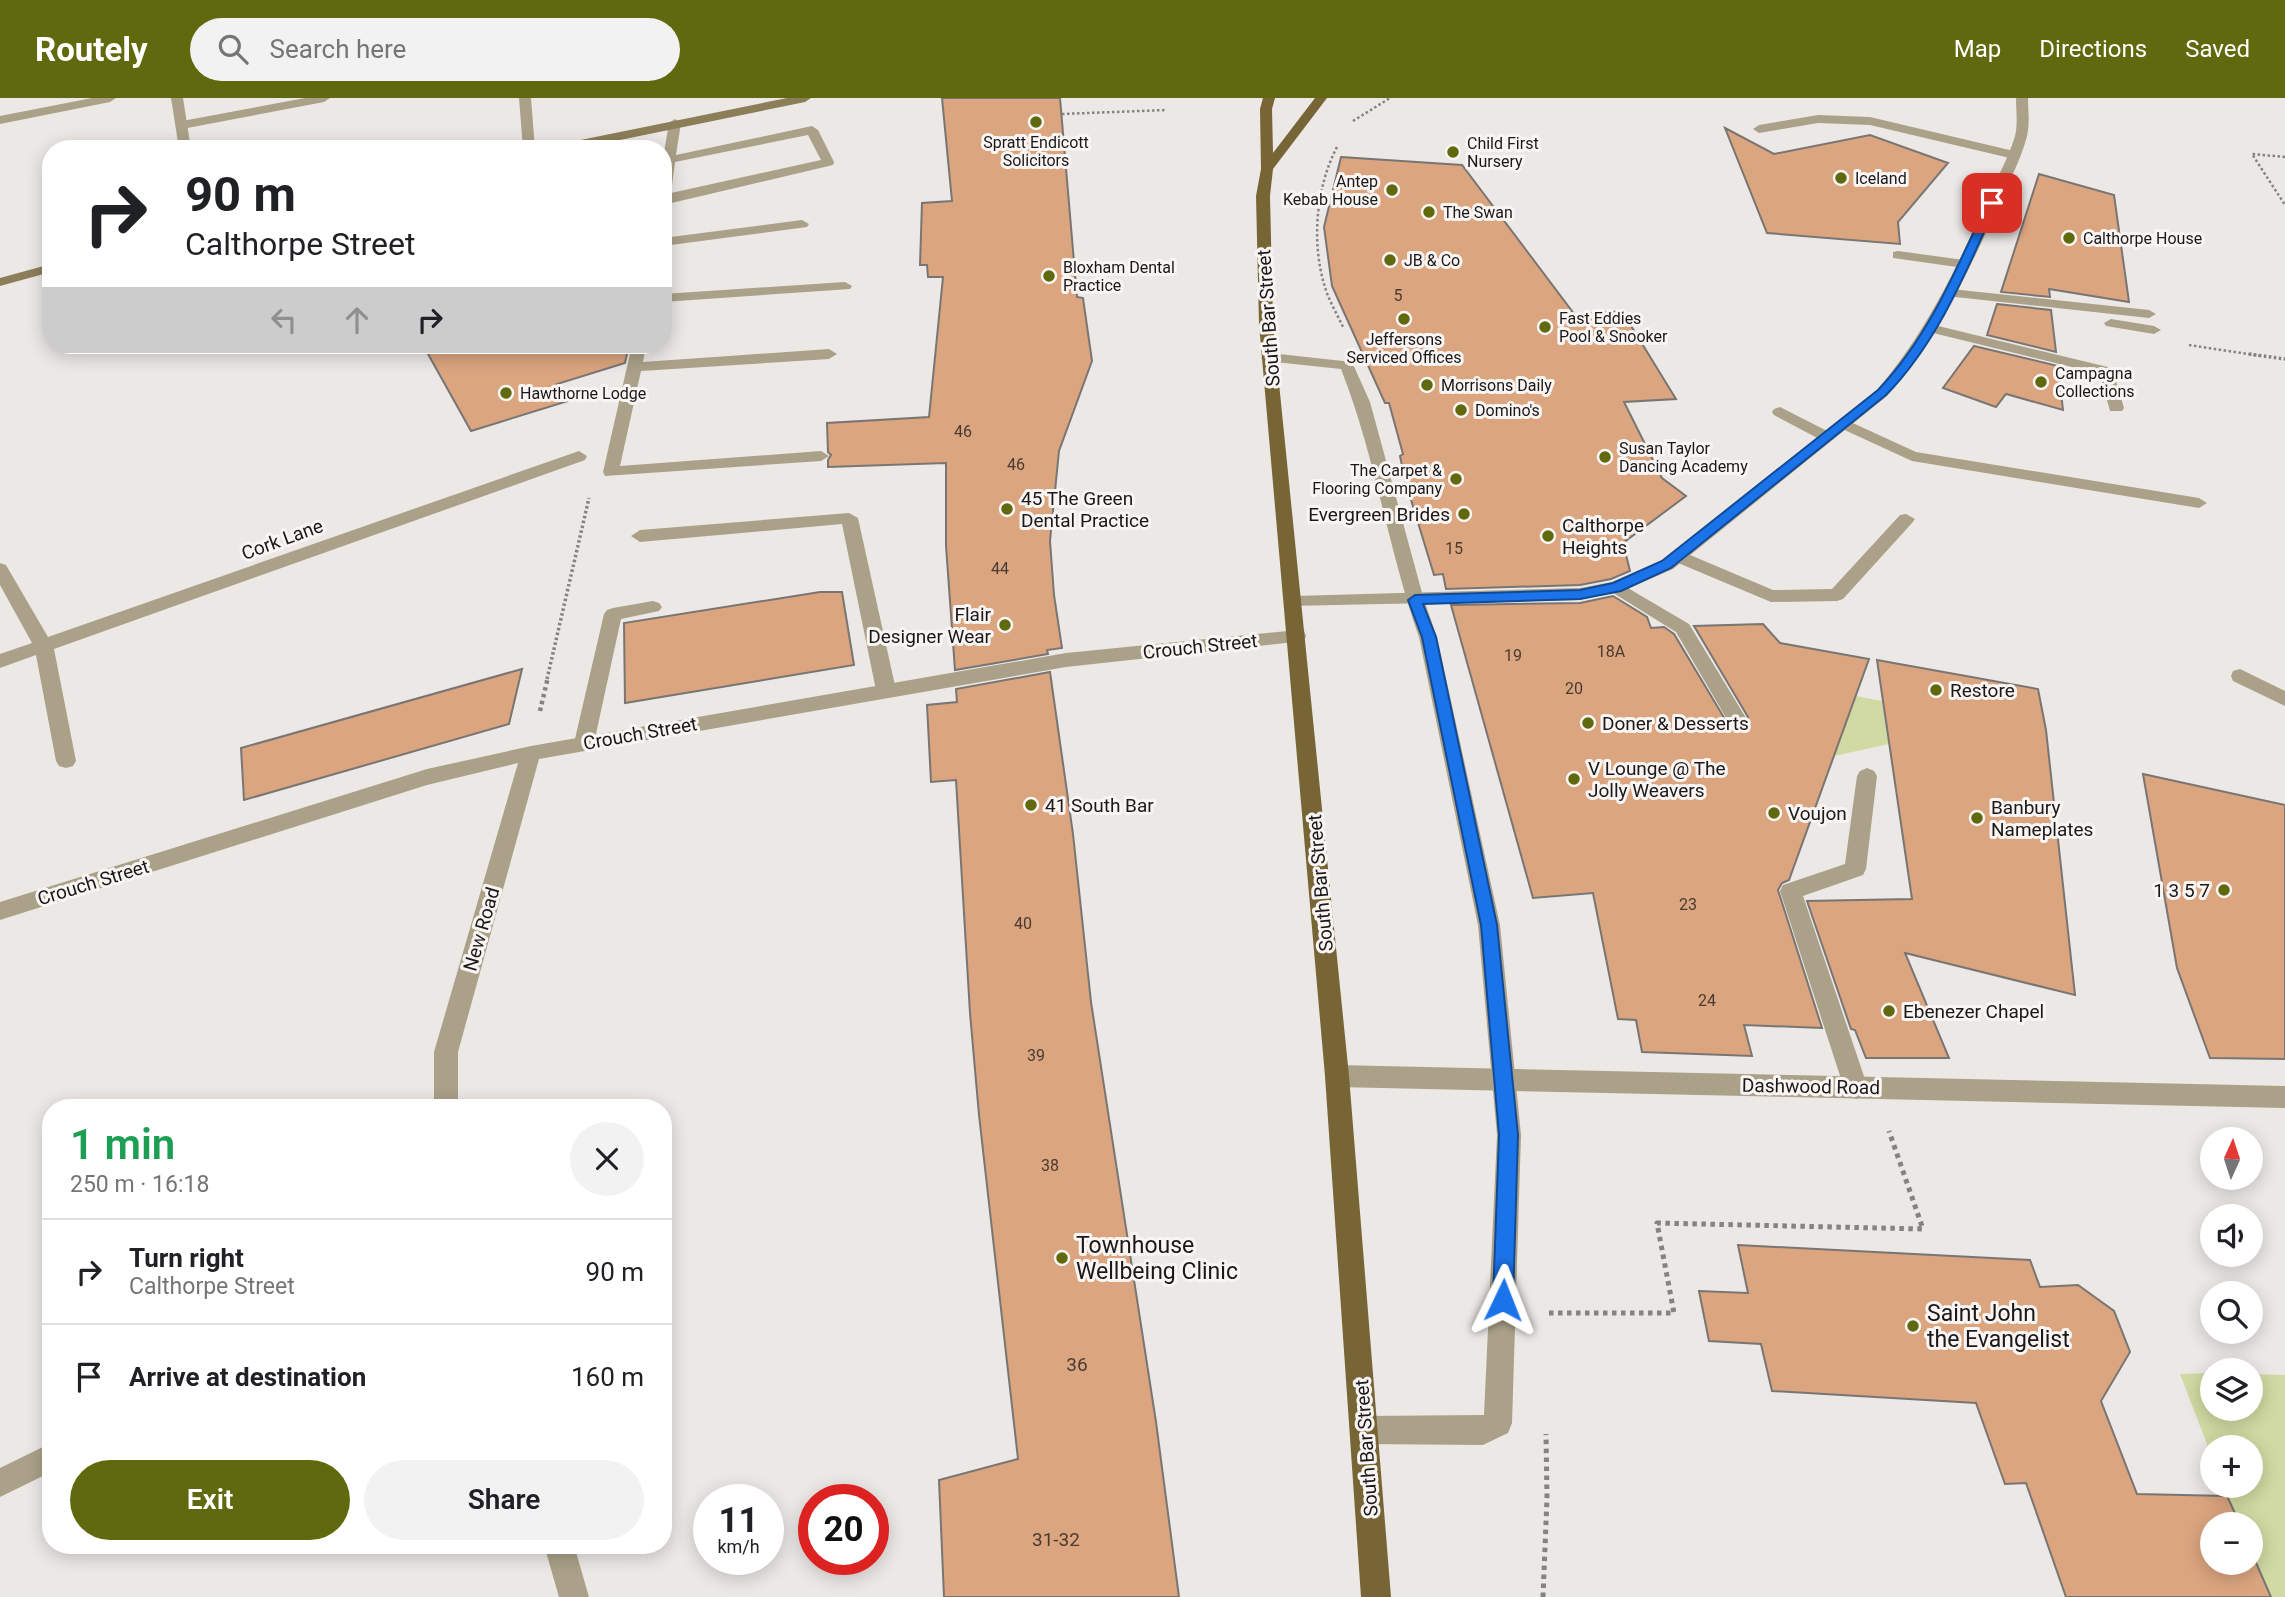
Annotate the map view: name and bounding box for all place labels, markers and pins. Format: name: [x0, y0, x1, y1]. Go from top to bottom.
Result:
marker: Spratt Endicott Solicitors: [1028, 114, 1044, 130]
place label: Spratt Endicott Solicitors: [983, 133, 1089, 170]
place label: Child First Nursery: [1467, 134, 1539, 171]
marker: Child First Nursery: [1445, 144, 1461, 160]
place label: Iceland: [1855, 169, 1907, 188]
marker: Iceland: [1833, 170, 1849, 186]
place label: Antep Kebab House: [1283, 172, 1378, 209]
pin: [1962, 173, 2022, 233]
marker: Antep Kebab House: [1384, 182, 1400, 198]
place label: The Swan: [1443, 203, 1513, 222]
marker: The Swan: [1421, 204, 1437, 220]
place label: Calthorpe House: [2083, 229, 2202, 248]
marker: Calthorpe House: [2061, 230, 2077, 246]
place label: JB & Co: [1404, 251, 1460, 270]
marker: JB & Co: [1382, 252, 1398, 268]
place label: Bloxham Dental Practice: [1063, 258, 1175, 295]
marker: Bloxham Dental Practice: [1041, 268, 1057, 284]
place label: Fast Eddies Pool & Snooker: [1559, 309, 1668, 346]
marker: Jeffersons Serviced Offices: [1396, 311, 1412, 327]
marker: Fast Eddies Pool & Snooker: [1537, 319, 1553, 335]
place label: Jeffersons Serviced Offices: [1347, 330, 1461, 367]
place label: Campagna Collections: [2055, 364, 2135, 401]
marker: Campagna Collections: [2033, 374, 2049, 390]
place label: Morrisons Daily: [1441, 376, 1552, 395]
marker: Morrisons Daily: [1419, 377, 1435, 393]
place label: Hawthorne Lodge: [520, 384, 646, 403]
marker: Hawthorne Lodge: [498, 385, 514, 401]
place label: Domino's: [1475, 401, 1540, 420]
marker: Domino's: [1453, 402, 1469, 418]
place label: Susan Taylor Dancing Academy: [1619, 439, 1748, 476]
marker: Susan Taylor Dancing Academy: [1597, 449, 1613, 465]
place label: The Carpet & Flooring Company: [1312, 461, 1442, 498]
marker: The Carpet & Flooring Company: [1448, 471, 1464, 487]
place label: 45 The Green Dental Practice: [1021, 487, 1149, 532]
marker: 45 The Green Dental Practice: [999, 501, 1015, 517]
place label: Evergreen Brides: [1308, 503, 1450, 526]
marker: Evergreen Brides: [1456, 506, 1472, 522]
place label: Calthorpe Heights: [1562, 514, 1644, 559]
marker: Calthorpe Heights: [1540, 528, 1556, 544]
place label: Flair Designer Wear: [868, 603, 992, 648]
marker: Flair Designer Wear: [997, 617, 1013, 633]
place label: Restore: [1950, 679, 2015, 702]
marker: Restore: [1928, 682, 1944, 698]
place label: Doner & Desserts: [1602, 712, 1749, 735]
marker: Doner & Desserts: [1580, 715, 1596, 731]
place label: V Lounge @ The Jolly Weavers: [1588, 757, 1726, 802]
marker: V Lounge @ The Jolly Weavers: [1566, 771, 1582, 787]
place label: 41 South Bar: [1045, 794, 1154, 817]
place label: Banbury Nameplates: [1991, 796, 2093, 841]
marker: 41 South Bar: [1023, 797, 1039, 813]
place label: Voujon: [1788, 802, 1847, 825]
marker: Voujon: [1766, 805, 1782, 821]
marker: Banbury Nameplates: [1969, 810, 1985, 826]
place label: 1 3 5 7: [2153, 879, 2210, 902]
marker: 1 3 5 7: [2216, 882, 2232, 898]
place label: Ebenezer Chapel: [1903, 1000, 2044, 1023]
marker: Ebenezer Chapel: [1881, 1003, 1897, 1019]
place label: Townhouse Wellbeing Clinic: [1076, 1232, 1238, 1285]
marker: Townhouse Wellbeing Clinic: [1054, 1250, 1070, 1266]
place label: Saint John the Evangelist: [1927, 1300, 2070, 1353]
marker: Saint John the Evangelist: [1905, 1318, 1921, 1334]

